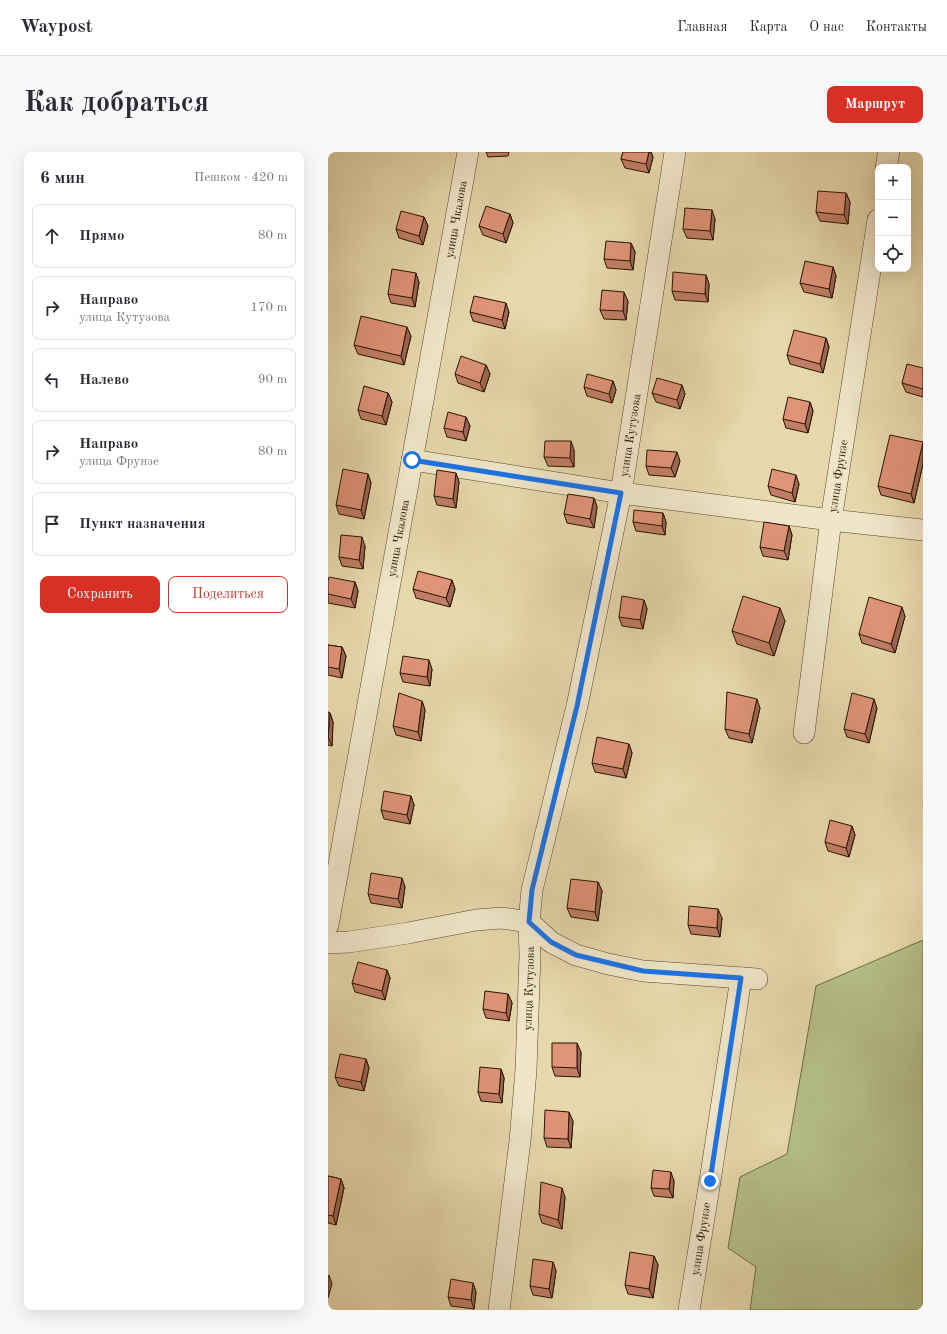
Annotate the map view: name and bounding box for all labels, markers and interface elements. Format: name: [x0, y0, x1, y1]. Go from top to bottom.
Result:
text: Waypost: [20, 18, 93, 37]
text: Главная: [677, 20, 727, 34]
text: Карта: [749, 20, 787, 34]
text: О нас: [809, 20, 844, 34]
text: Контакты: [866, 20, 927, 34]
button: Маршрут: [827, 86, 923, 123]
text: Как добраться: [24, 90, 209, 118]
map controls: [875, 164, 911, 272]
button: +: [875, 164, 911, 200]
text: 6 мин: [40, 170, 85, 187]
text: Пешком · 420 m: [194, 171, 288, 184]
street label: улица Чкалова: [444, 180, 470, 259]
button: −: [875, 200, 911, 236]
icon: ahead: [41, 225, 63, 247]
text: Прямо: [79, 229, 125, 244]
text: 80 m: [258, 229, 287, 242]
button: locate: [875, 236, 911, 272]
text: Направо: [79, 293, 138, 308]
icon: right: [41, 297, 63, 319]
text: 170 m: [250, 301, 287, 314]
text: улица Кутузова: [79, 311, 170, 324]
icon: left: [41, 369, 63, 391]
text: Налево: [79, 373, 129, 388]
text: 90 m: [258, 373, 287, 386]
street label: улица Кутузова: [619, 393, 644, 478]
text: Направо: [79, 437, 138, 452]
street label: улица Фрунзе: [827, 439, 851, 514]
icon: right: [41, 441, 63, 463]
text: 80 m: [258, 445, 287, 458]
route start: [403, 451, 421, 469]
text: улица Фрунзе: [79, 455, 159, 468]
street label: улица Чкалова: [386, 499, 412, 578]
icon: arrive: [41, 513, 63, 535]
text: Пункт назначения: [79, 517, 206, 532]
button: Сохранить: [40, 576, 160, 613]
button: Поделиться: [168, 576, 288, 613]
street label: улица Кутузова: [522, 946, 537, 1031]
route end: [701, 1172, 719, 1190]
street label: улица Фрунзе: [690, 1201, 713, 1277]

